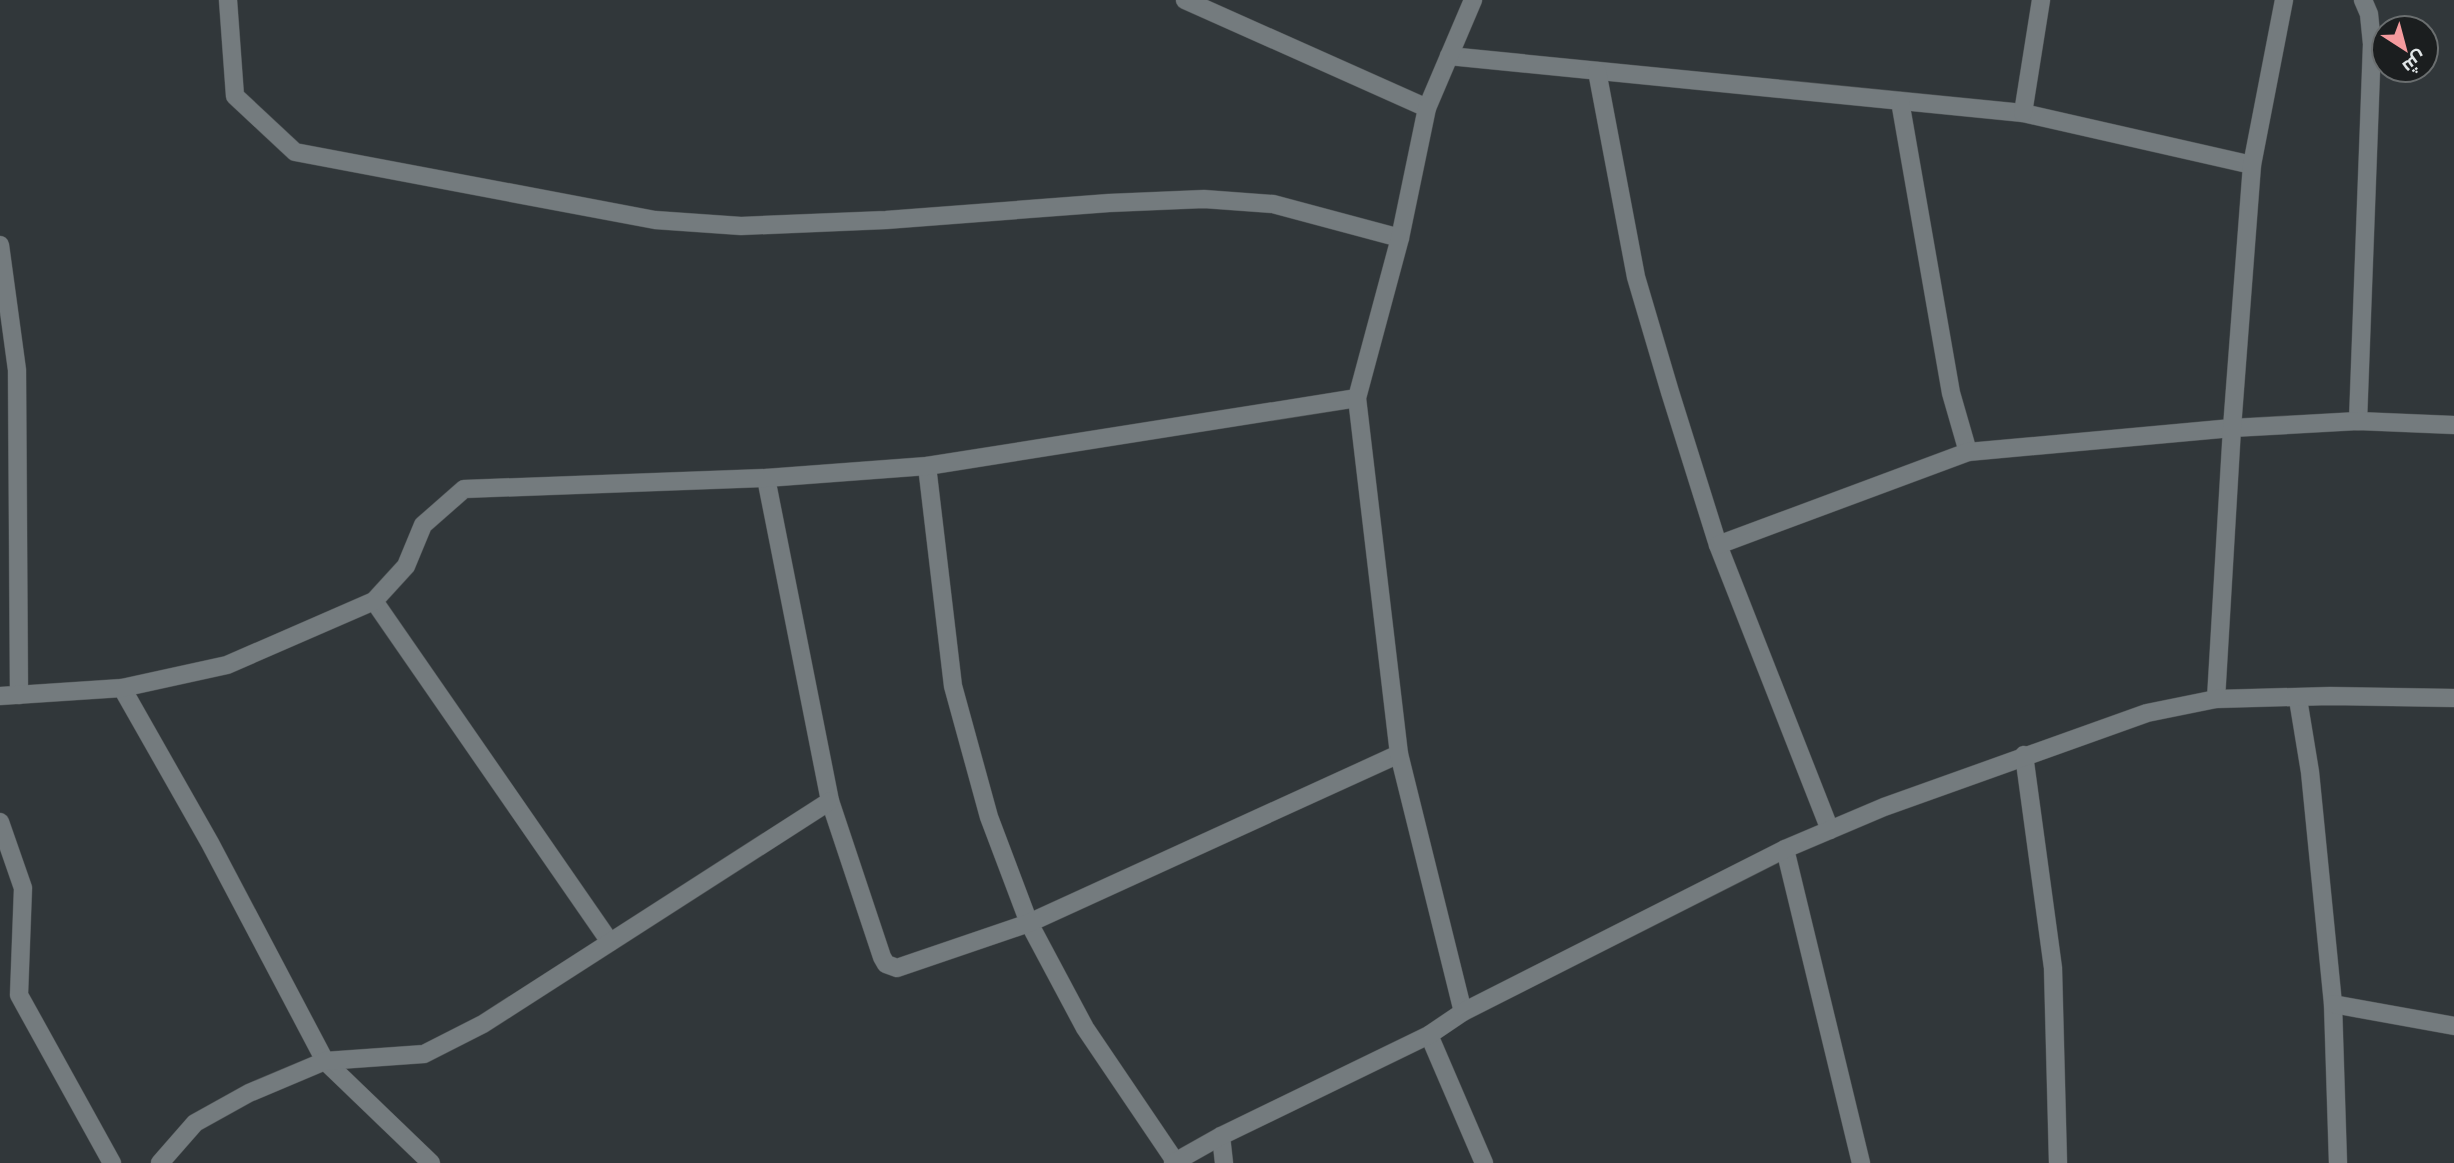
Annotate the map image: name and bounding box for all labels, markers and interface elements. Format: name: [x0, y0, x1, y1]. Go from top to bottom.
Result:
north arrow: [2370, 14, 2440, 84]
text: ش: [2398, 46, 2432, 80]

